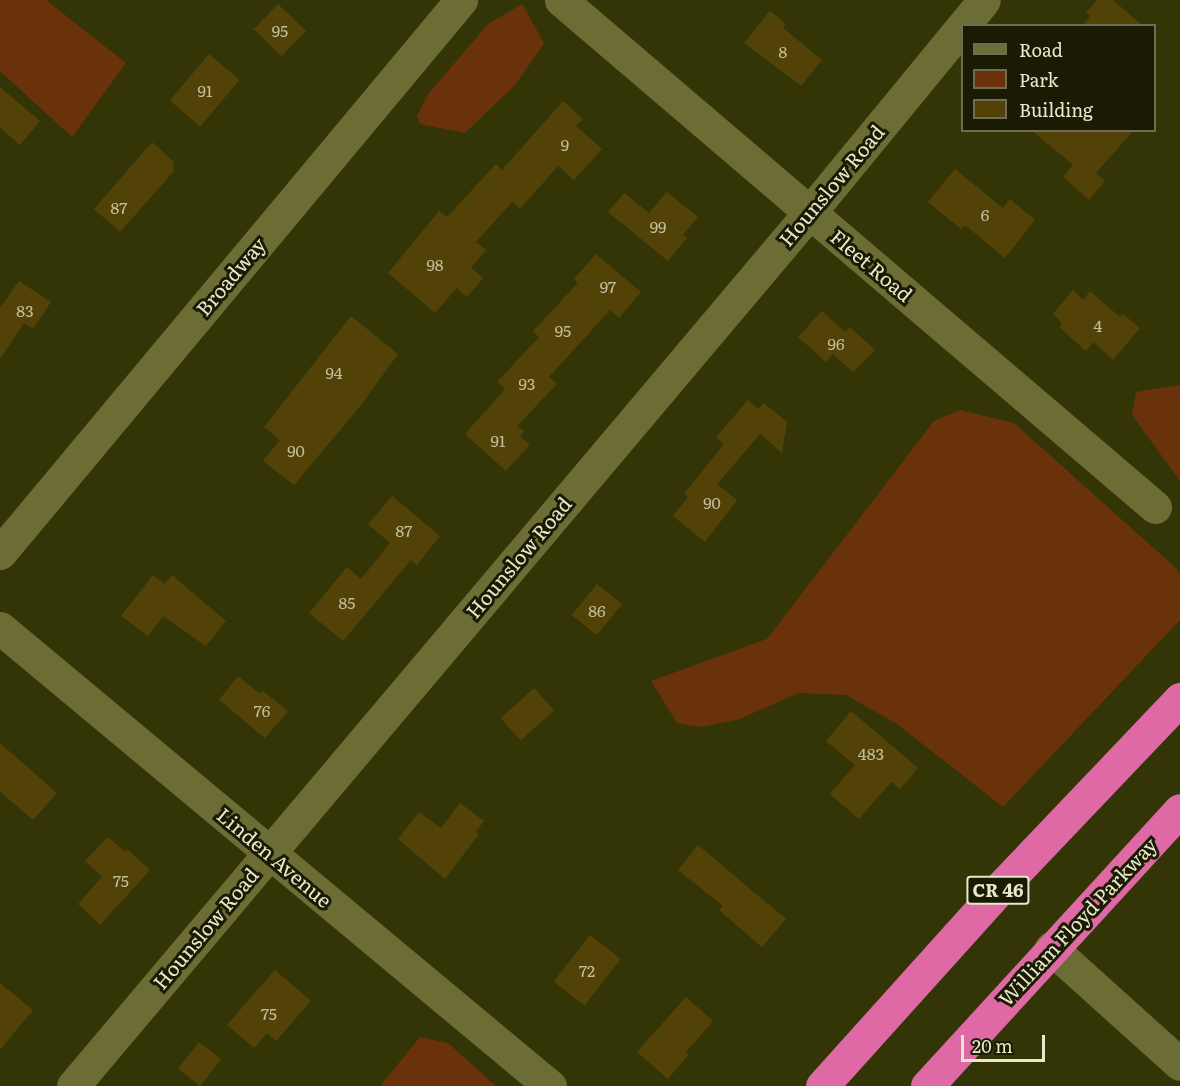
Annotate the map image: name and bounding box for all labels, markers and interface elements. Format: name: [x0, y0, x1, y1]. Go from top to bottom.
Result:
house number: 95: [272, 20, 288, 40]
legend: [961, 24, 1156, 132]
text: Road: [1019, 36, 1063, 63]
house number: 8: [779, 41, 787, 61]
text: Park: [1019, 66, 1058, 93]
house number: 91: [198, 80, 212, 100]
text: Building: [1019, 96, 1093, 123]
street label: Hounslow Road: [773, 120, 889, 250]
house number: 9: [561, 134, 569, 154]
house number: 87: [111, 197, 127, 217]
house number: 6: [981, 204, 989, 224]
house number: 99: [650, 216, 666, 236]
street label: Fleet Road: [826, 224, 918, 306]
street label: Broadway: [190, 232, 270, 320]
house number: 98: [426, 254, 444, 274]
house number: 97: [600, 276, 616, 296]
house number: 83: [16, 300, 34, 320]
house number: 4: [1094, 315, 1102, 335]
house number: 95: [555, 320, 571, 340]
house number: 96: [828, 333, 844, 353]
house number: 94: [325, 362, 343, 382]
house number: 93: [518, 373, 536, 393]
house number: 91: [491, 430, 505, 450]
house number: 90: [287, 440, 305, 460]
street label: Hounslow Road: [460, 492, 576, 622]
house number: 90: [703, 492, 721, 512]
house number: 87: [396, 520, 412, 540]
house number: 85: [339, 592, 355, 612]
house number: 86: [588, 600, 606, 620]
house number: 76: [254, 700, 270, 720]
house number: 483: [858, 743, 884, 763]
street label: Linden Avenue: [213, 802, 337, 912]
street label: William Floyd Parkway: [993, 832, 1161, 1010]
street label: Hounslow Road: [147, 863, 263, 993]
house number: 75: [113, 870, 129, 890]
road number: CR 46: [965, 875, 1031, 905]
house number: 72: [579, 960, 595, 980]
house number: 75: [261, 1003, 277, 1023]
scale bar: [964, 1023, 1048, 1061]
text: 20 m: [972, 1032, 1013, 1059]

